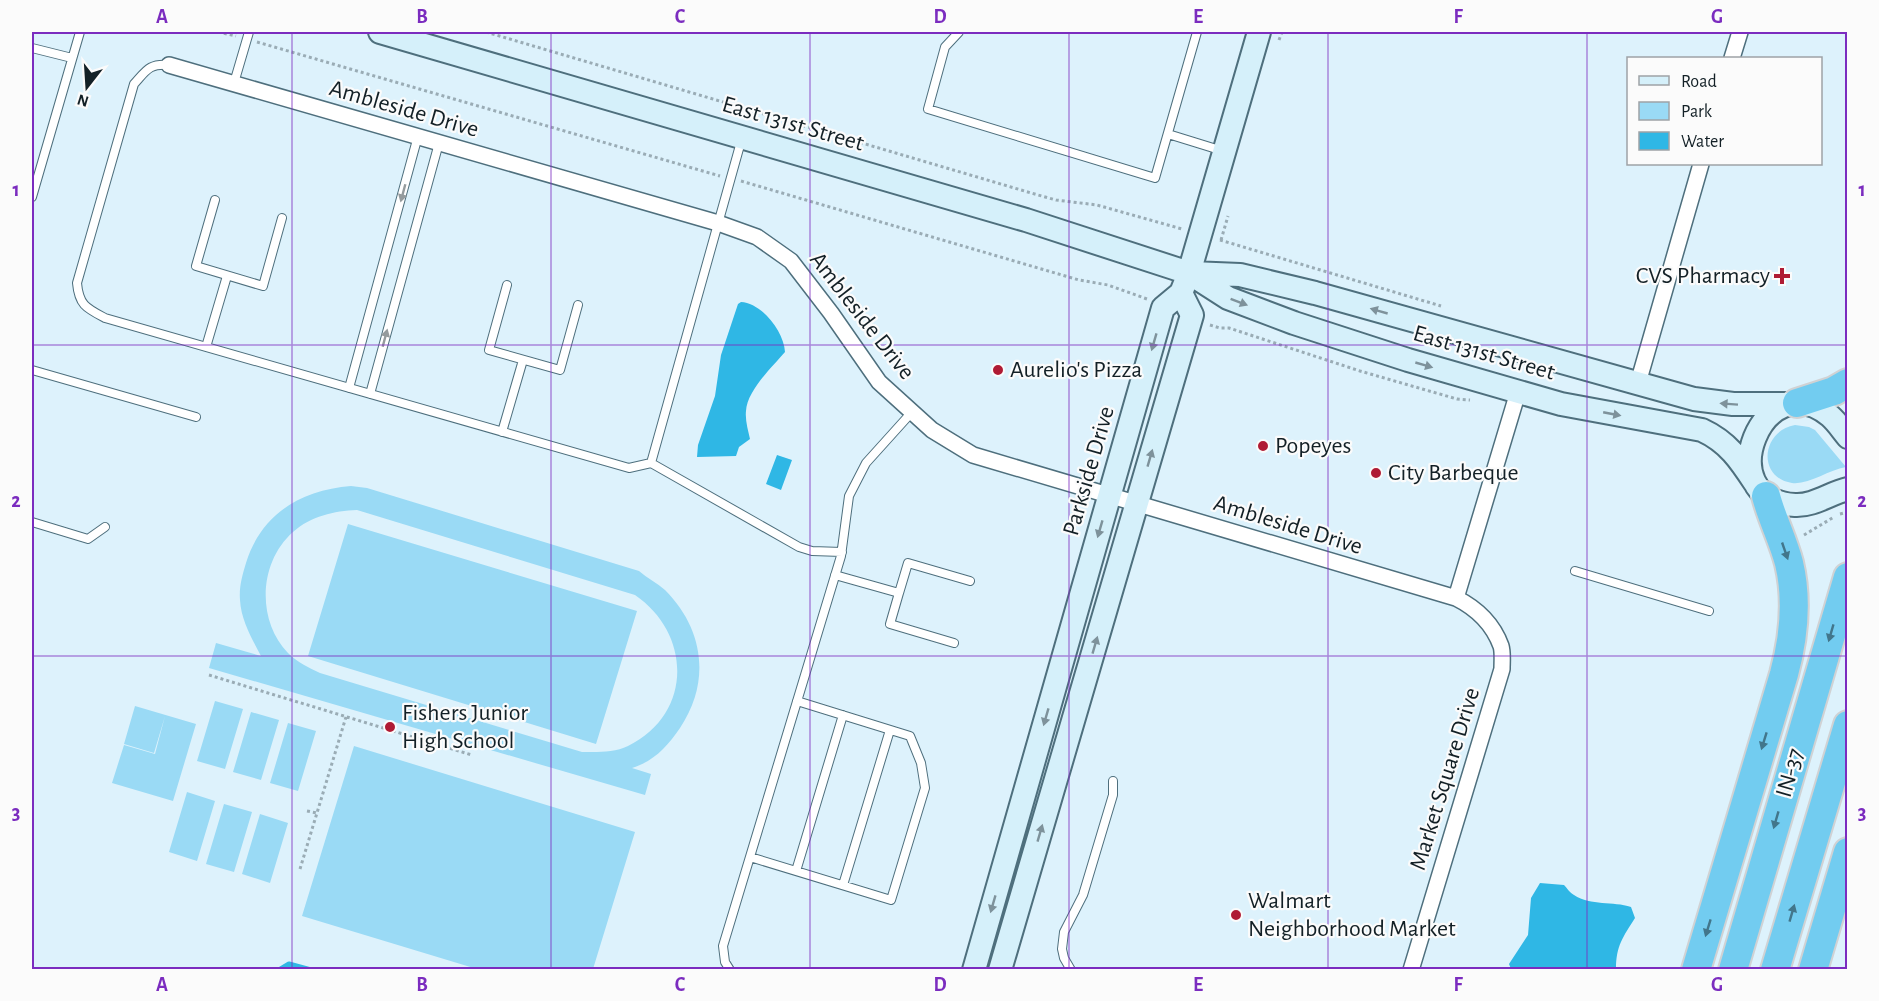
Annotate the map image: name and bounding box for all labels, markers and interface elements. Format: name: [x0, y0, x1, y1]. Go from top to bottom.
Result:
text: A: [156, 7, 168, 27]
text: B: [416, 7, 428, 27]
text: C: [675, 7, 686, 27]
text: D: [933, 7, 947, 27]
text: E: [1193, 7, 1203, 27]
text: F: [1453, 7, 1463, 27]
text: G: [1711, 7, 1723, 27]
north arrow: [57, 57, 117, 117]
legend: [1627, 57, 1822, 165]
text: Road: [1681, 73, 1717, 91]
street label: Ambleside Drive: [327, 76, 481, 142]
text: N: [75, 91, 91, 110]
street label: East 131st Street: [719, 92, 867, 156]
text: Park: [1681, 103, 1713, 121]
text: Water: [1681, 133, 1724, 151]
text: 1: [12, 180, 20, 200]
text: 1: [1858, 180, 1866, 200]
one-way arrow: [397, 184, 407, 202]
street label: Ambleside Drive: [805, 248, 919, 384]
place label: CVS Pharmacy: [1636, 264, 1770, 288]
marker: CVS Pharmacy: [1775, 269, 1789, 283]
one-way arrow: [1230, 298, 1248, 308]
one-way arrow: [1370, 305, 1388, 315]
street label: East 131st Street: [1410, 321, 1558, 385]
one-way arrow: [381, 328, 391, 347]
one-way arrow: [1149, 333, 1158, 351]
place label: Aurelio's Pizza: [1010, 358, 1142, 382]
one-way arrow: [1415, 361, 1433, 370]
marker: Aurelio's Pizza: [991, 363, 1005, 377]
one-way arrow: [1720, 399, 1739, 408]
street label: Parkside Drive: [1059, 404, 1119, 538]
one-way arrow: [1603, 410, 1622, 419]
place label: Popeyes: [1275, 434, 1351, 458]
marker: Popeyes: [1256, 439, 1270, 453]
one-way arrow: [1146, 449, 1155, 467]
place label: City Barbeque: [1388, 461, 1519, 485]
marker: City Barbeque: [1369, 466, 1383, 480]
text: 2: [11, 491, 21, 511]
street label: Ambleside Drive: [1211, 491, 1365, 559]
text: 2: [1857, 491, 1867, 511]
one-way arrow: [1095, 520, 1104, 538]
one-way arrow: [1780, 542, 1790, 560]
one-way arrow: [1826, 624, 1835, 642]
one-way arrow: [1091, 636, 1100, 654]
street label: Market Square Drive: [1406, 685, 1484, 873]
place label: Fishers Junior High School: [402, 701, 528, 753]
one-way arrow: [1041, 708, 1050, 726]
marker: Fishers Junior High School: [383, 720, 397, 734]
one-way arrow: [1759, 732, 1768, 750]
street label: IN-37: [1772, 746, 1808, 800]
text: 3: [12, 803, 20, 823]
text: 3: [1858, 803, 1866, 823]
one-way arrow: [1771, 811, 1780, 829]
one-way arrow: [1036, 824, 1045, 842]
place label: Walmart Neighborhood Market: [1248, 889, 1456, 941]
one-way arrow: [988, 895, 997, 913]
one-way arrow: [1788, 904, 1797, 922]
marker: Walmart Neighborhood Market: [1229, 908, 1243, 922]
one-way arrow: [1703, 919, 1712, 937]
text: A: [156, 975, 168, 995]
text: B: [416, 975, 428, 995]
text: C: [675, 975, 686, 995]
text: D: [933, 975, 947, 995]
text: E: [1193, 975, 1203, 995]
text: F: [1453, 975, 1463, 995]
text: G: [1711, 975, 1723, 995]

